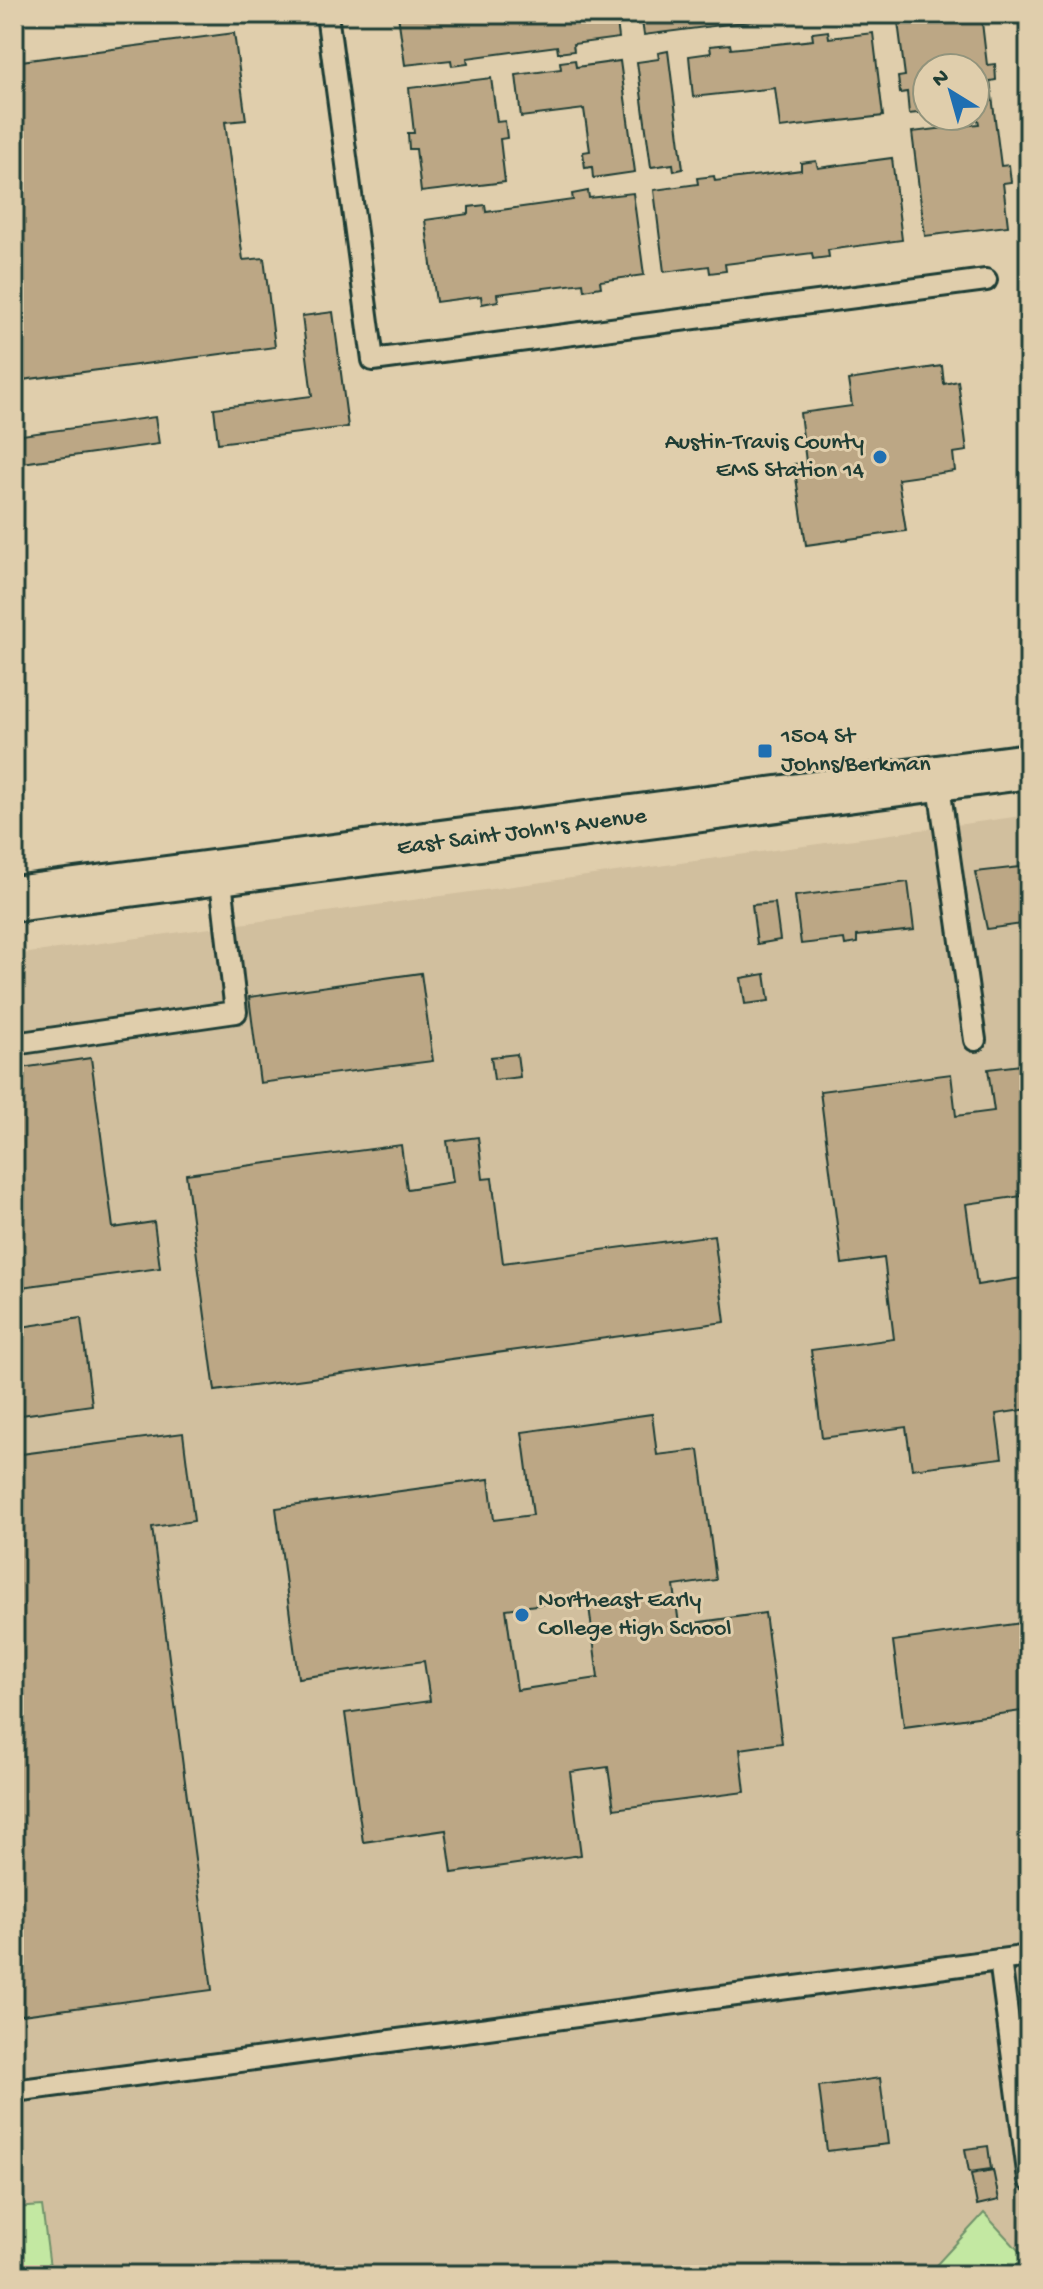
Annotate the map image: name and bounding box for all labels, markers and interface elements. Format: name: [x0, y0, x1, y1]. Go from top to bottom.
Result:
north arrow: [911, 52, 991, 132]
text: N: [928, 65, 955, 94]
place label: Austin-Travis County EMS Station 14: [665, 429, 865, 486]
marker: Austin-Travis County EMS Station 14: [871, 448, 889, 466]
place label: 1504 St Johns/Berkman: [780, 723, 931, 780]
marker: 1504 St Johns/Berkman: [756, 742, 774, 760]
street label: East Saint John's Avenue: [395, 802, 649, 863]
place label: Northeast Early College High School: [538, 1587, 732, 1644]
marker: Northeast Early College High School: [513, 1606, 531, 1624]

